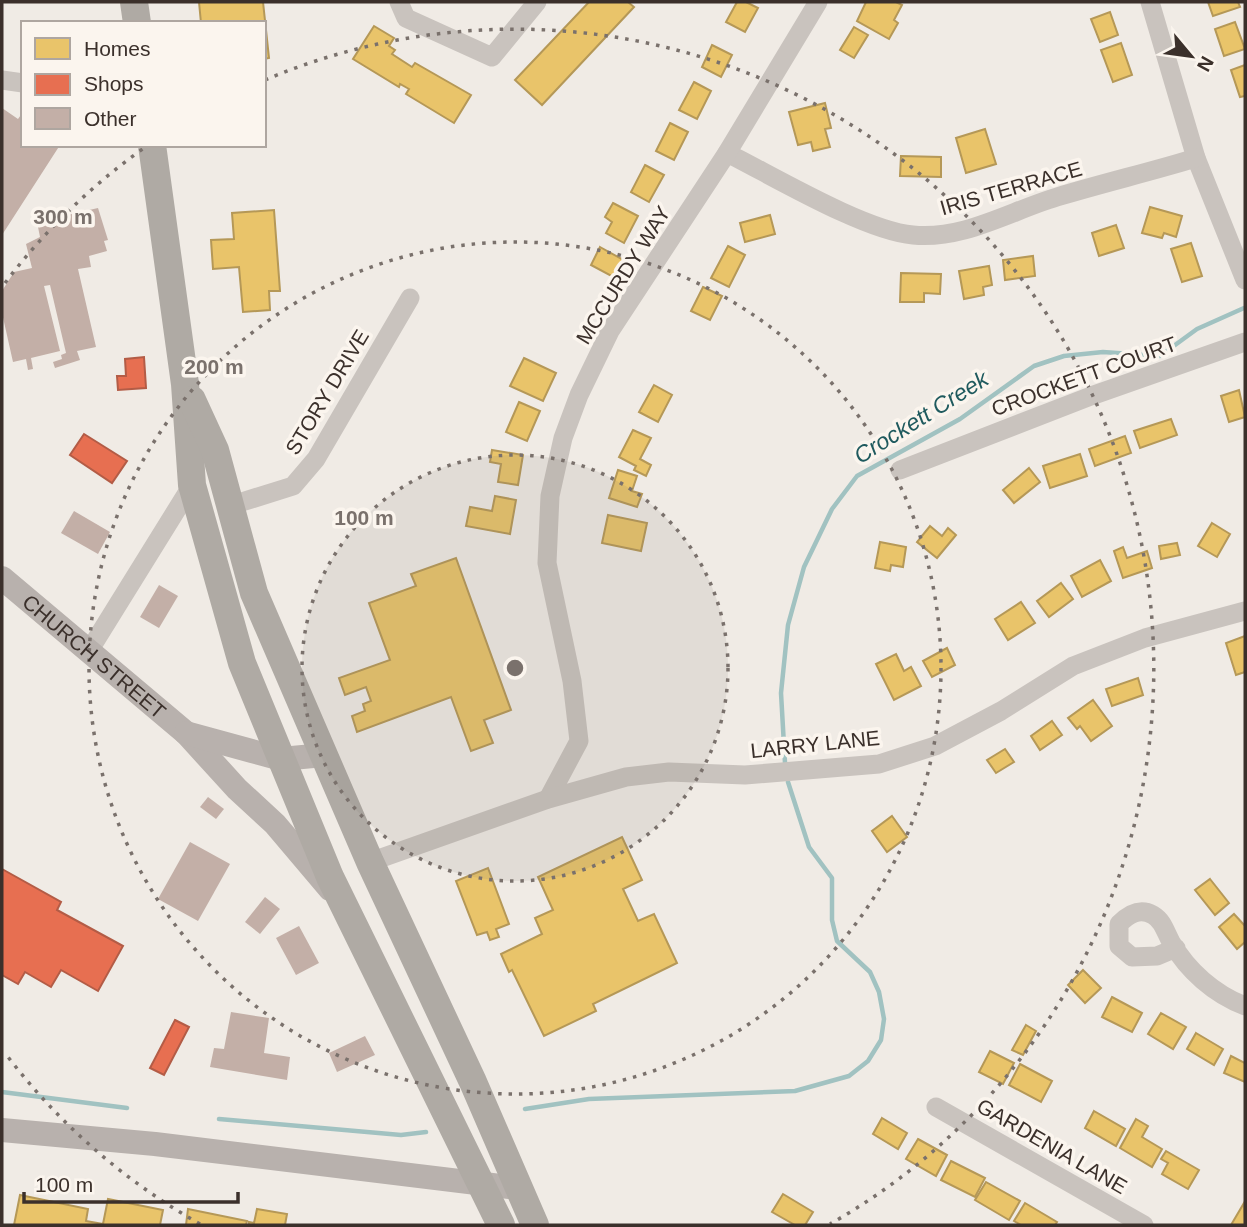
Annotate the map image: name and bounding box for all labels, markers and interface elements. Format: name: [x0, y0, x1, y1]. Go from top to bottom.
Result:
legend: [21, 21, 266, 147]
north arrow: [1156, 21, 1226, 91]
text: Homes: [84, 37, 151, 60]
text: N: [1193, 53, 1218, 75]
text: Shops: [84, 72, 144, 95]
text: Other: [84, 107, 137, 130]
street label: IRIS TERRACE: [937, 157, 1085, 219]
street label: MCCURDY WAY: [571, 202, 675, 348]
text: 300 m: [33, 205, 93, 228]
street label: STORY DRIVE: [281, 326, 373, 458]
street label: CROCKETT COURT: [988, 332, 1180, 420]
text: 200 m: [184, 355, 244, 378]
water label: Crockett Creek: [849, 365, 994, 469]
text: 100 m: [334, 506, 394, 529]
street label: CHURCH STREET: [18, 589, 171, 723]
centre of rings: [503, 656, 527, 680]
street label: LARRY LANE: [749, 726, 881, 762]
street label: GARDENIA LANE: [973, 1094, 1131, 1198]
scale bar: [24, 1160, 238, 1204]
text: 100 m: [35, 1173, 93, 1196]

